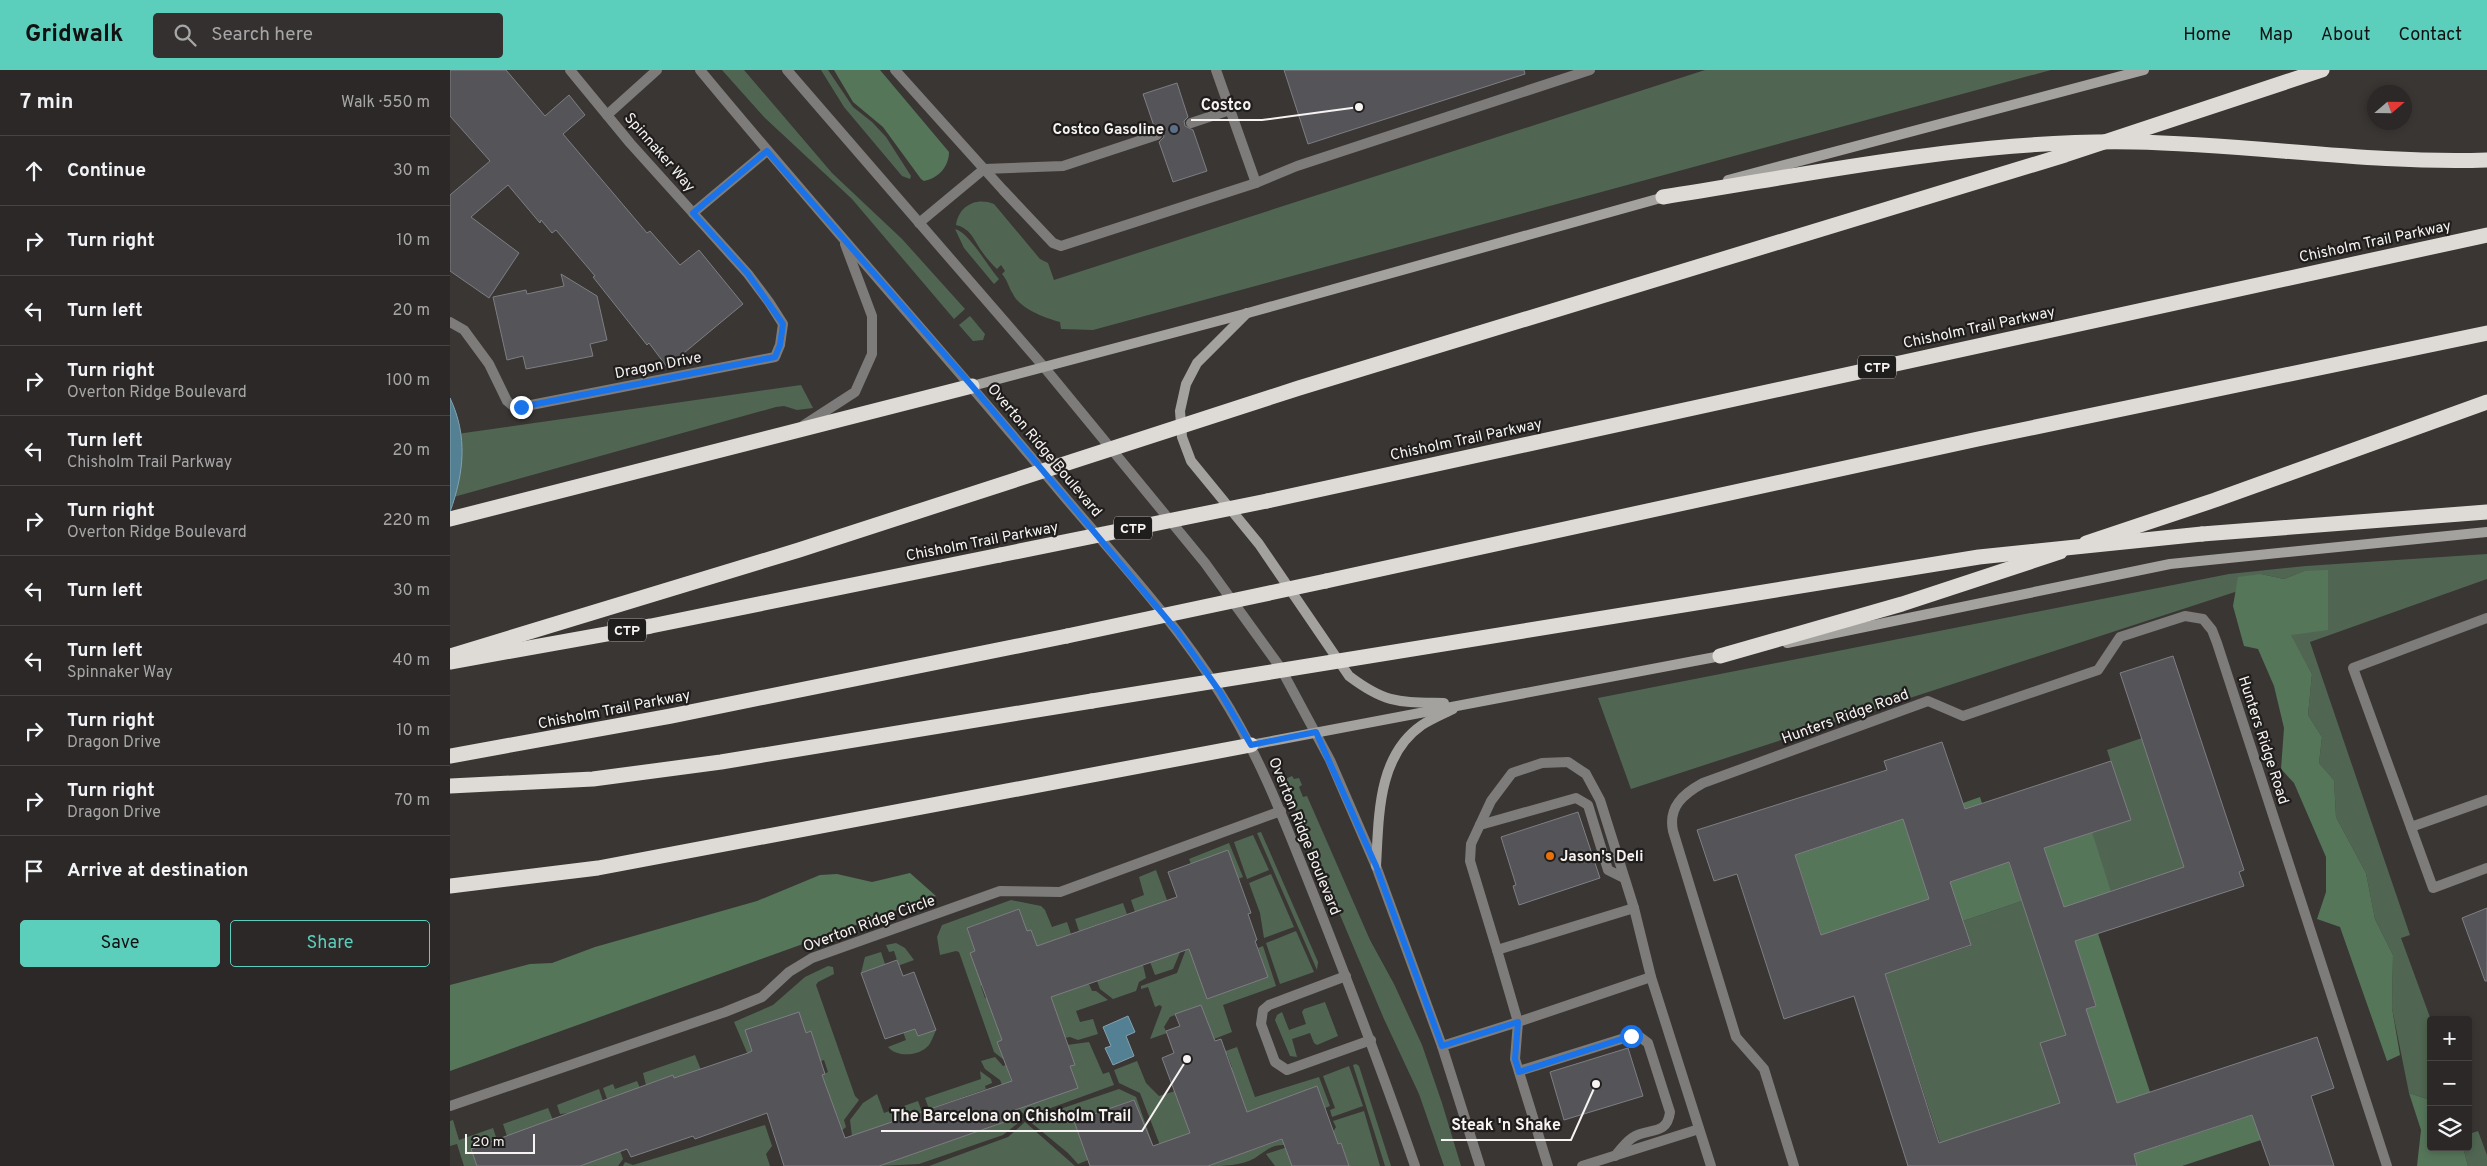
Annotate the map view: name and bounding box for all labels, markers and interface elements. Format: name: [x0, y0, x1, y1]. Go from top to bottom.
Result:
search box: [153, 13, 503, 58]
text: Gridwalk: [25, 20, 123, 50]
icon: search: [171, 21, 199, 49]
text: Search here: [211, 23, 313, 47]
text: Home: [2183, 24, 2231, 47]
text: Map: [2259, 24, 2293, 47]
text: About: [2321, 24, 2370, 47]
text: Contact: [2398, 24, 2462, 47]
north arrow: [2367, 85, 2412, 130]
text: 7 min: [20, 89, 73, 116]
callout: Costco: [1191, 89, 1262, 120]
text: Walk · 550 m: [341, 93, 430, 113]
text: Costco: [1201, 96, 1251, 116]
street label: Spinnaker Way: [619, 109, 699, 197]
place label: Costco Gasoline: [1053, 121, 1164, 140]
marker: Costco Gasoline: [1168, 123, 1180, 135]
icon: ahead: [20, 157, 48, 185]
text: Continue: [67, 159, 146, 183]
text: 30 m: [393, 161, 430, 181]
street label: Chisholm Trail Parkway: [2298, 217, 2453, 268]
icon: right: [20, 227, 48, 255]
text: Turn right: [67, 229, 155, 253]
text: 10 m: [396, 231, 430, 251]
icon: left: [20, 297, 48, 325]
text: Turn left: [67, 299, 143, 323]
text: 20 m: [393, 301, 430, 321]
street label: Chisholm Trail Parkway: [1902, 303, 2057, 354]
street label: Dragon Drive: [613, 349, 703, 384]
road number: CTP: [1858, 356, 1896, 378]
text: Turn right: [67, 359, 155, 383]
icon: right: [20, 367, 48, 395]
text: 100 m: [386, 371, 430, 391]
street label: Overton Ridge Boulevard: [982, 380, 1105, 522]
text: Overton Ridge Boulevard: [67, 383, 247, 403]
route end: [510, 396, 533, 419]
street label: Chisholm Trail Parkway: [1389, 415, 1544, 466]
text: Turn left: [67, 429, 143, 453]
icon: left: [20, 437, 48, 465]
text: 20 m: [393, 441, 430, 461]
text: Chisholm Trail Parkway: [67, 453, 232, 473]
text: Turn right: [67, 499, 155, 523]
icon: right: [20, 507, 48, 535]
text: 220 m: [383, 511, 430, 531]
road number: CTP: [1114, 516, 1152, 539]
street label: Chisholm Trail Parkway: [904, 518, 1060, 567]
text: Overton Ridge Boulevard: [67, 523, 247, 543]
icon: left: [20, 577, 48, 605]
text: Turn left: [67, 579, 143, 603]
text: 30 m: [393, 581, 430, 601]
road number: CTP: [608, 618, 646, 642]
text: Turn left: [67, 639, 143, 663]
icon: left: [20, 647, 48, 675]
text: 40 m: [392, 651, 430, 671]
text: Spinnaker Way: [67, 663, 173, 683]
street label: Hunters Ridge Road: [2233, 674, 2292, 807]
street label: Chisholm Trail Parkway: [536, 686, 692, 735]
street label: Hunters Ridge Road: [1779, 686, 1912, 749]
text: Turn right: [67, 709, 155, 733]
icon: right: [20, 717, 48, 745]
text: 10 m: [396, 721, 430, 741]
text: Dragon Drive: [67, 733, 161, 753]
street label: Overton Ridge Boulevard: [1263, 755, 1344, 918]
text: Turn right: [67, 779, 155, 803]
icon: right: [20, 787, 48, 815]
text: 70 m: [395, 791, 430, 811]
text: Dragon Drive: [67, 803, 161, 823]
place label: Jason's Deli: [1560, 848, 1643, 867]
marker: Jason's Deli: [1544, 850, 1556, 862]
icon: arrive: [20, 857, 48, 885]
text: Arrive at destination: [67, 859, 248, 883]
street label: Overton Ridge Circle: [801, 892, 938, 957]
button: Save: [20, 920, 220, 967]
button: Share: [230, 920, 430, 967]
map controls: [2427, 1016, 2472, 1151]
button: +: [2427, 1016, 2472, 1061]
route start: [1620, 1025, 1643, 1048]
button: −: [2427, 1061, 2472, 1106]
callout: The Barcelona on Chisholm Trail: [881, 1100, 1142, 1131]
button: layers: [2427, 1106, 2472, 1151]
text: The Barcelona on Chisholm Trail: [891, 1107, 1132, 1127]
callout: Steak 'n Shake: [1441, 1109, 1571, 1140]
text: Steak 'n Shake: [1451, 1116, 1561, 1136]
scale bar: [465, 1131, 535, 1154]
text: 20 m: [472, 1134, 505, 1151]

